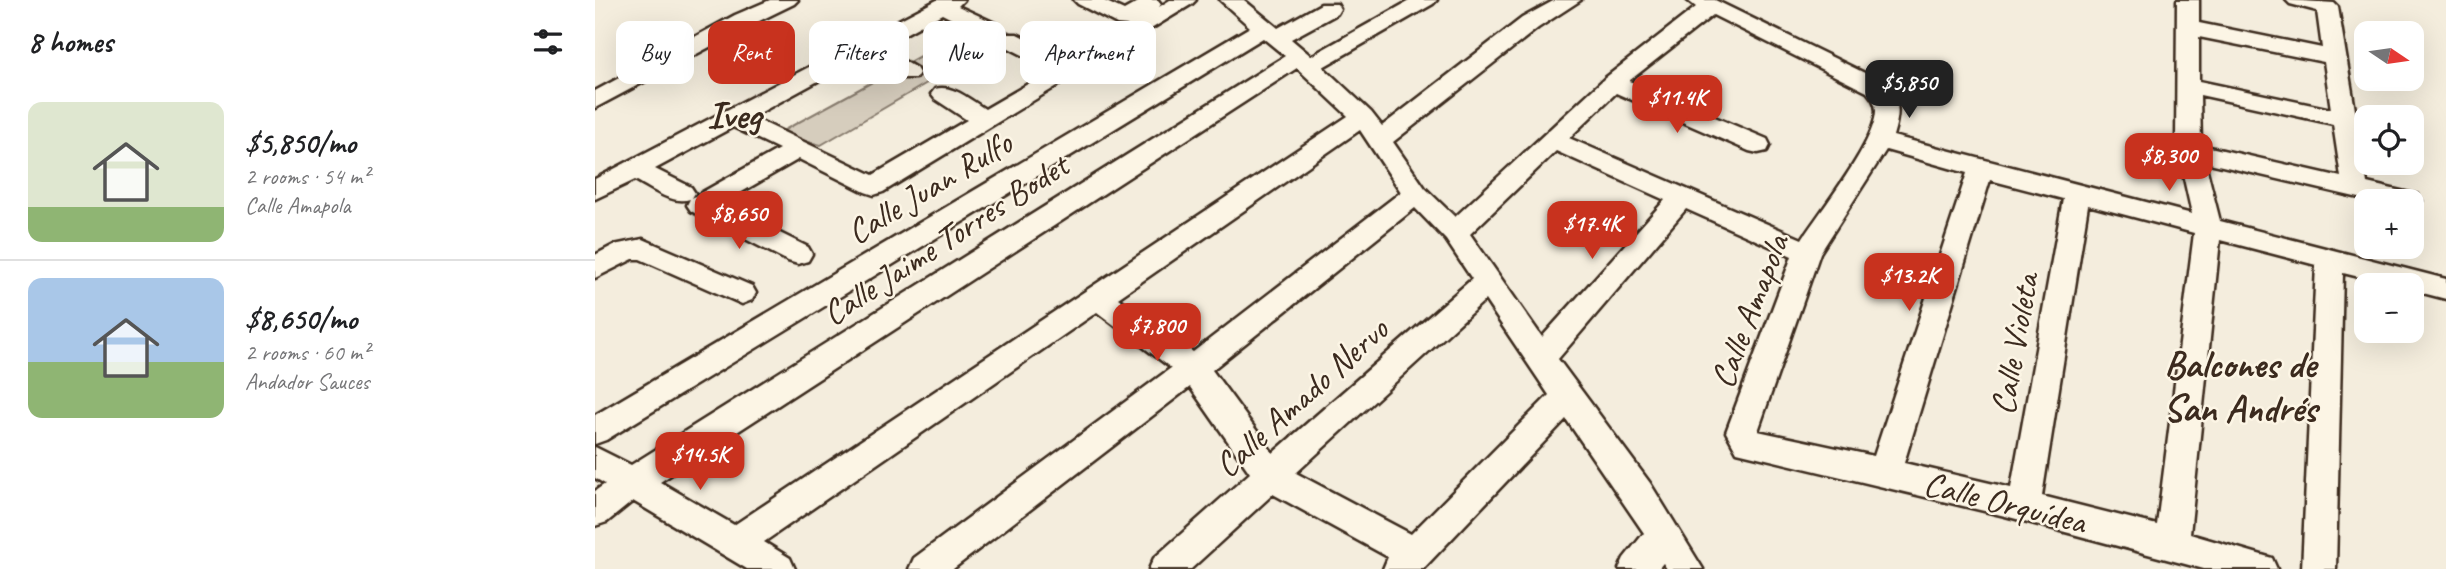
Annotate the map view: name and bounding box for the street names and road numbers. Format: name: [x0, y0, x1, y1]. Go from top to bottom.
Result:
street label: Calle Juan Rulfo: [838, 120, 1021, 254]
street label: Calle Jaime Torres Bodet: [814, 141, 1080, 336]
street label: Calle Amapola: [1700, 226, 1800, 394]
street label: Calle Violeta: [1980, 267, 2050, 418]
street label: Calle Amado Nervo: [1205, 306, 1399, 487]
street label: Calle Orquídea: [1919, 461, 2092, 545]

